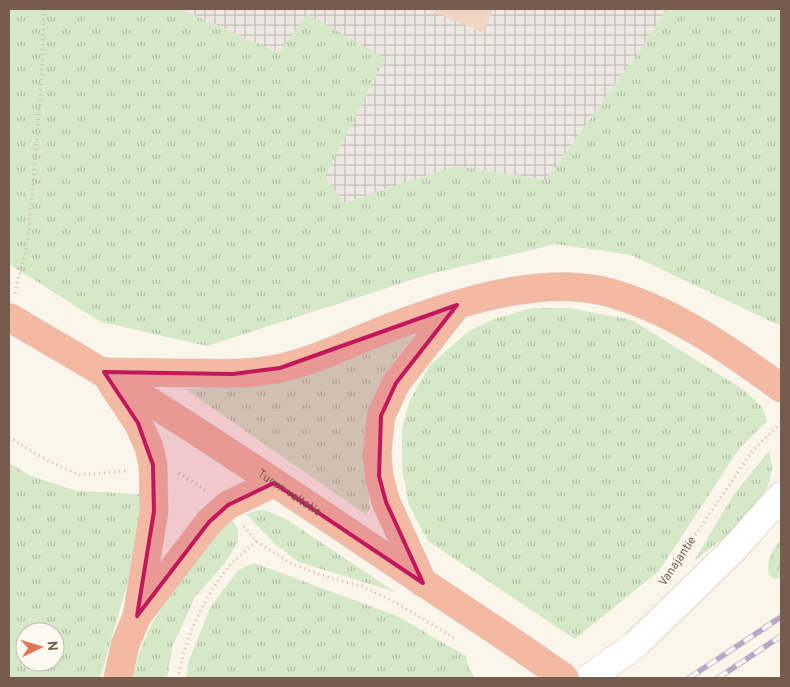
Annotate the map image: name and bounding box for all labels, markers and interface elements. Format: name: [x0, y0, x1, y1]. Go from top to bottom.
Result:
street label: Turun valtatie: [254, 466, 324, 521]
street label: Vanajantie: [655, 534, 700, 590]
north arrow: [15, 622, 65, 672]
text: N: [43, 640, 60, 652]

